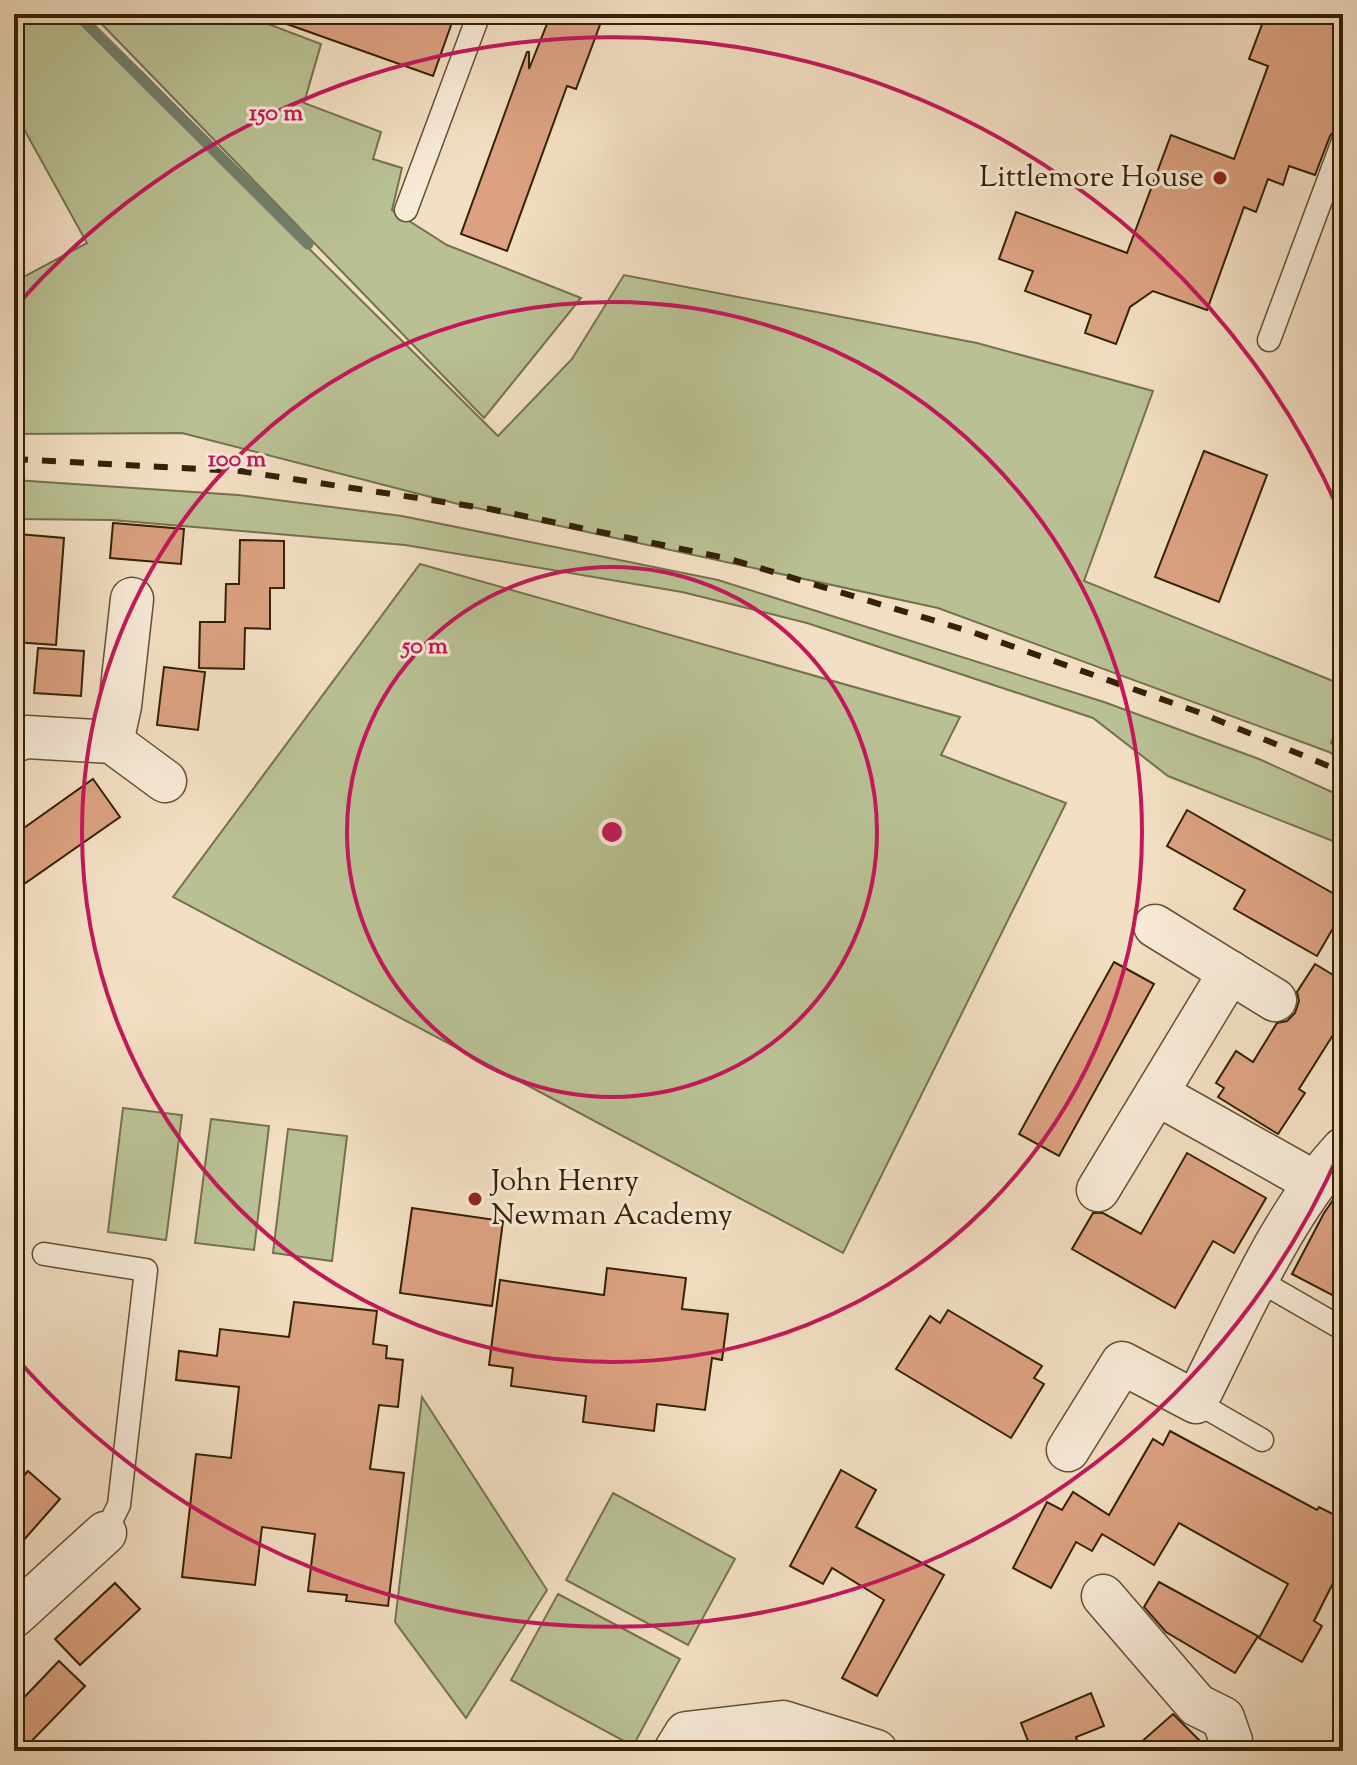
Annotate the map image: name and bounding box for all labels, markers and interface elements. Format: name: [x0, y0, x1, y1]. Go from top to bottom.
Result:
text: 150 m: [249, 97, 303, 131]
place label: Littlemore House: [979, 157, 1204, 200]
marker: Littlemore House: [1211, 169, 1229, 187]
text: 100 m: [208, 443, 266, 477]
text: 50 m: [400, 630, 448, 664]
centre of rings: [598, 818, 626, 846]
place label: John Henry Newman Academy: [489, 1161, 733, 1238]
marker: John Henry Newman Academy: [466, 1190, 484, 1208]

